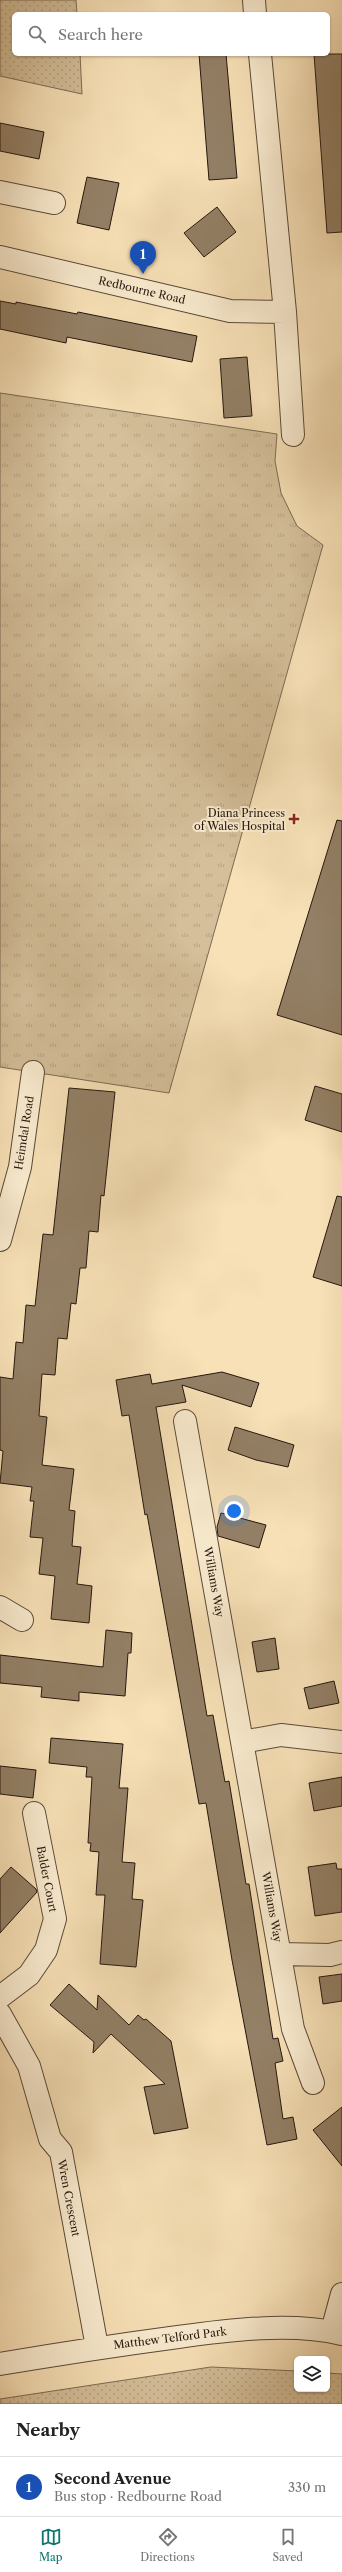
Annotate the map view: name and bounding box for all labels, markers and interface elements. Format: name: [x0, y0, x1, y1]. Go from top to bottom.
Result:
search box: [12, 12, 330, 56]
icon: search: [26, 23, 48, 45]
text: Search here: [58, 25, 143, 44]
pin: 1: [130, 241, 156, 274]
street label: Redbourne Road: [97, 273, 187, 307]
place label: Diana Princess of Wales Hospital: [194, 806, 286, 833]
marker: Diana Princess of Wales Hospital: [288, 813, 300, 825]
street label: Heimdal Road: [11, 1095, 37, 1171]
your location: [224, 1501, 244, 1521]
street label: Williams Way: [201, 1545, 227, 1619]
street label: Balder Court: [34, 1845, 60, 1914]
street label: Williams Way: [259, 1870, 285, 1944]
street label: Wren Crescent: [54, 2157, 83, 2238]
street label: Matthew Telford Park: [113, 2324, 228, 2352]
map controls: [294, 2356, 330, 2392]
button: layers: [294, 2356, 330, 2392]
text: Nearby: [16, 2420, 80, 2440]
text: Second Avenue: [54, 2469, 171, 2488]
text: 1: [26, 2479, 32, 2495]
text: 330 m: [288, 2479, 326, 2495]
text: Bus stop · Redbourne Road: [54, 2488, 222, 2504]
tab: Map: [39, 2526, 63, 2564]
tab: Directions: [140, 2526, 195, 2564]
tab: Saved: [273, 2526, 303, 2564]

